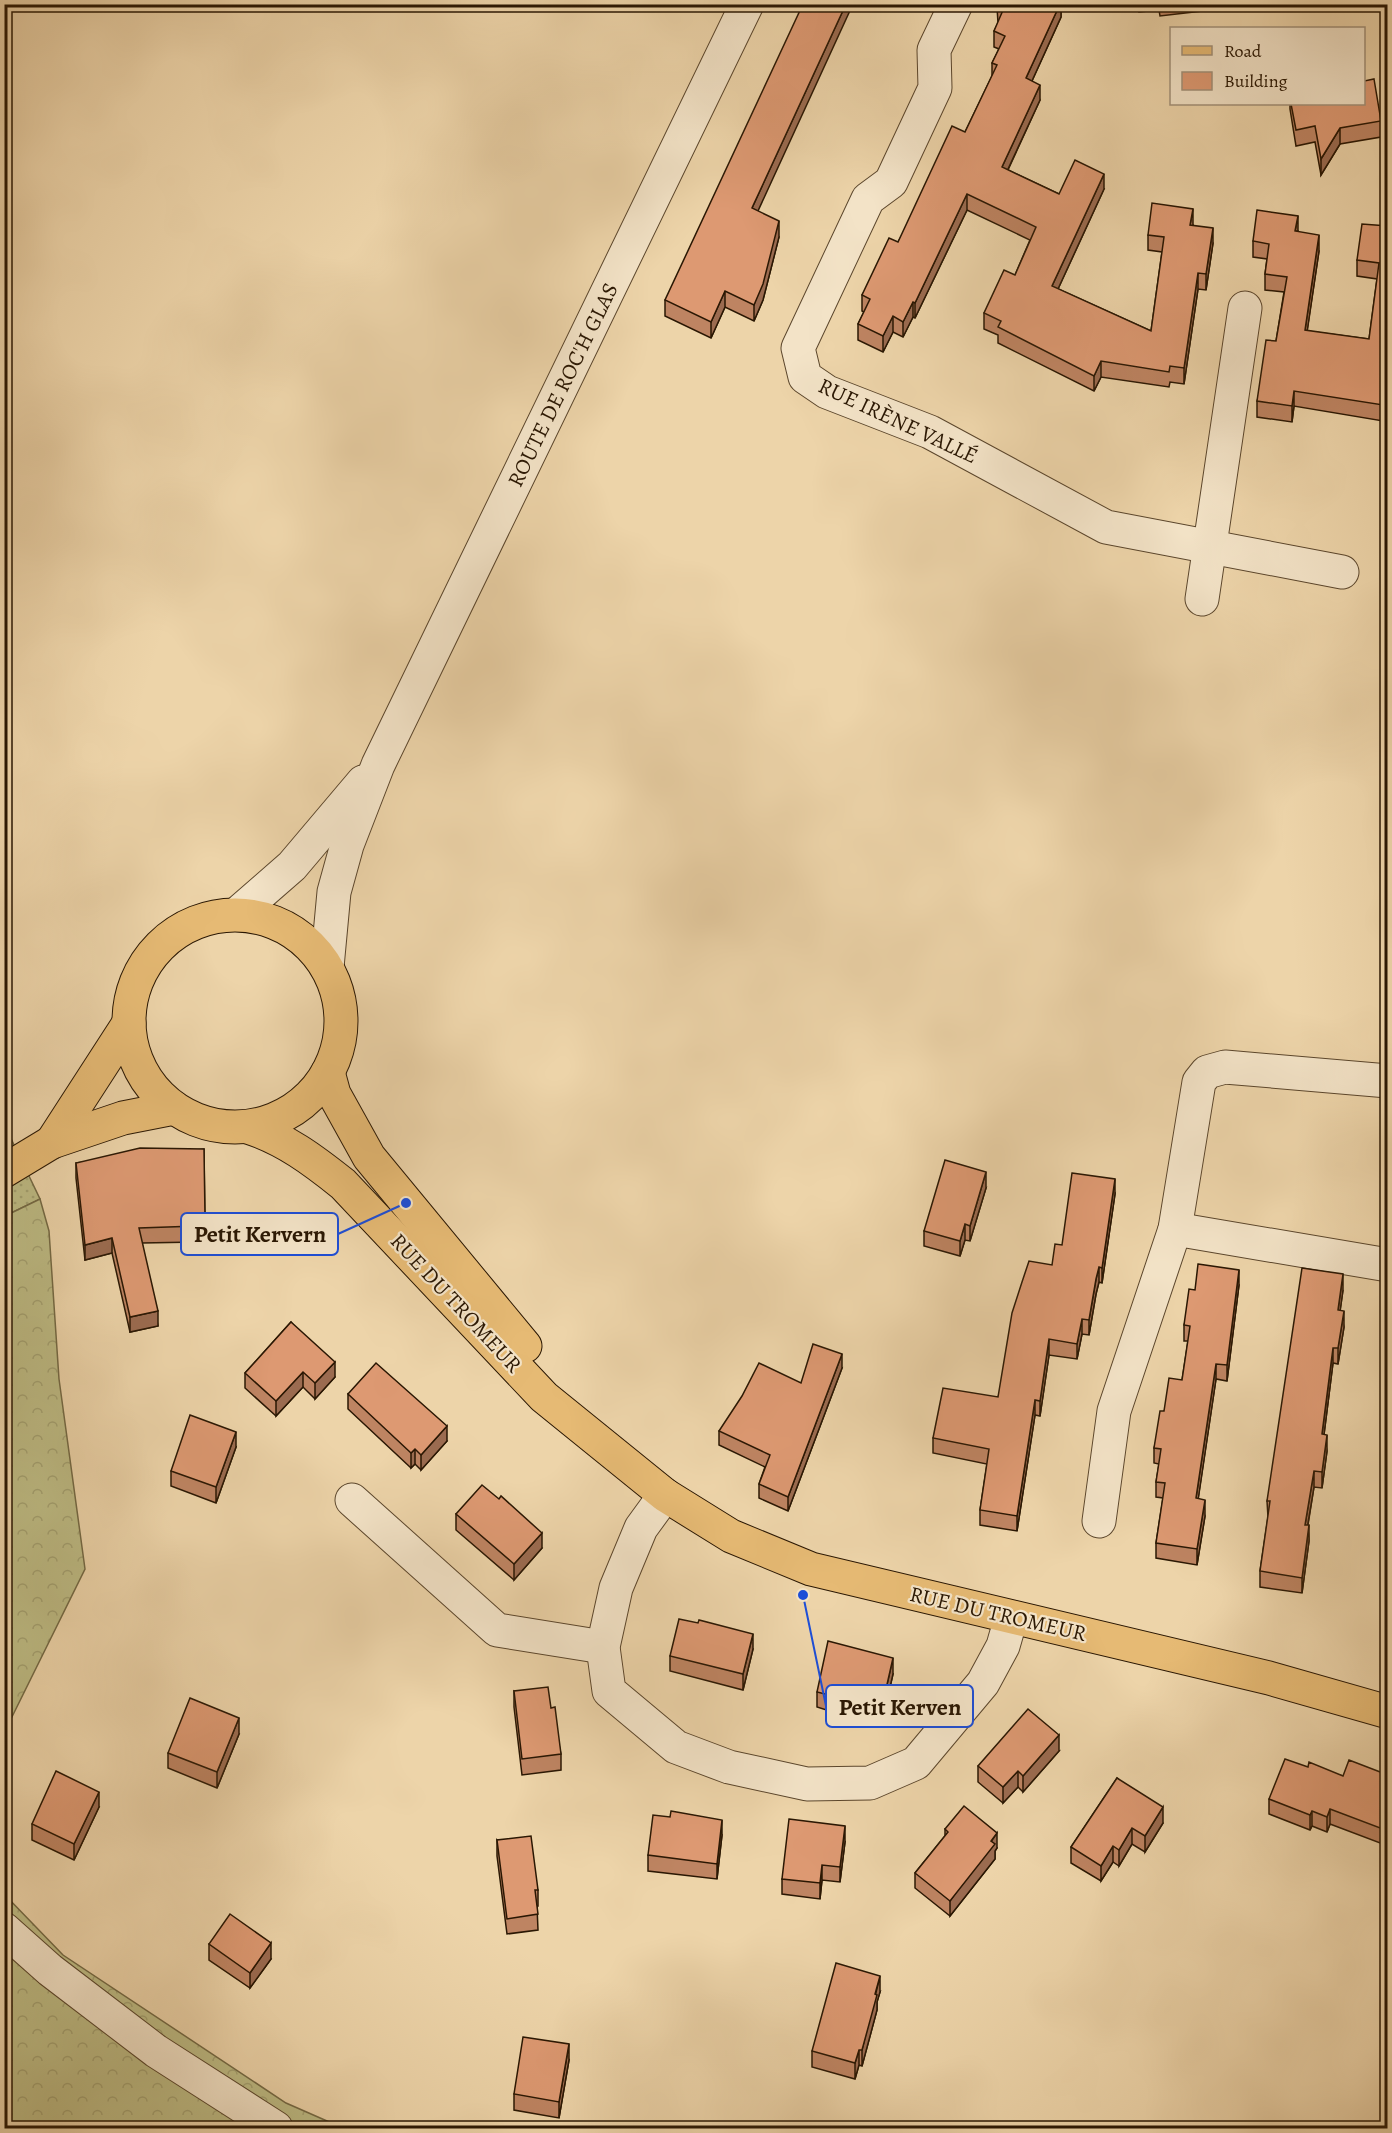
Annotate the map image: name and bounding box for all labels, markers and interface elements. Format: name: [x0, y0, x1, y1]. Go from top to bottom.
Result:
legend: [1170, 27, 1365, 105]
text: Road: [1224, 39, 1262, 63]
text: Building: [1224, 69, 1288, 93]
street label: ROUTE DE ROC'H GLAS: [501, 278, 625, 492]
street label: RUE IRÈNE VALLÉ: [813, 371, 983, 471]
callout: Petit Kervern: [181, 1213, 338, 1255]
text: Petit Kervern: [194, 1218, 327, 1250]
street label: RUE DU TROMEUR: [383, 1227, 529, 1380]
street label: RUE DU TROMEUR: [907, 1579, 1090, 1649]
callout: Petit Kerven: [826, 1685, 973, 1727]
text: Petit Kerven: [839, 1691, 962, 1723]

